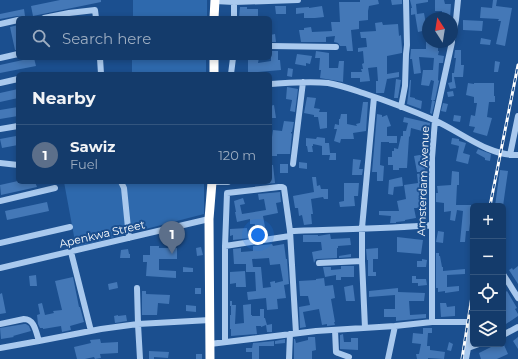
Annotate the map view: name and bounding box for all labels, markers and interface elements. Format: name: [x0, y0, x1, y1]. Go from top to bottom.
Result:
north arrow: [422, 12, 458, 48]
search box: [16, 16, 272, 60]
icon: search: [30, 27, 52, 49]
text: Search here: [62, 29, 151, 48]
text: Nearby: [32, 88, 96, 108]
street label: Amsterdam Avenue: [414, 125, 432, 236]
text: Sawiz: [70, 137, 115, 156]
text: 1: [42, 147, 48, 163]
text: 120 m: [218, 147, 256, 163]
text: Fuel: [70, 156, 98, 172]
map controls: [470, 203, 506, 347]
button: +: [470, 203, 506, 239]
street label: Apenkwa Street: [58, 217, 147, 251]
pin: 1: [159, 221, 185, 254]
your location: [248, 225, 268, 245]
button: −: [470, 239, 506, 275]
button: locate: [470, 275, 506, 311]
button: layers: [470, 311, 506, 347]

